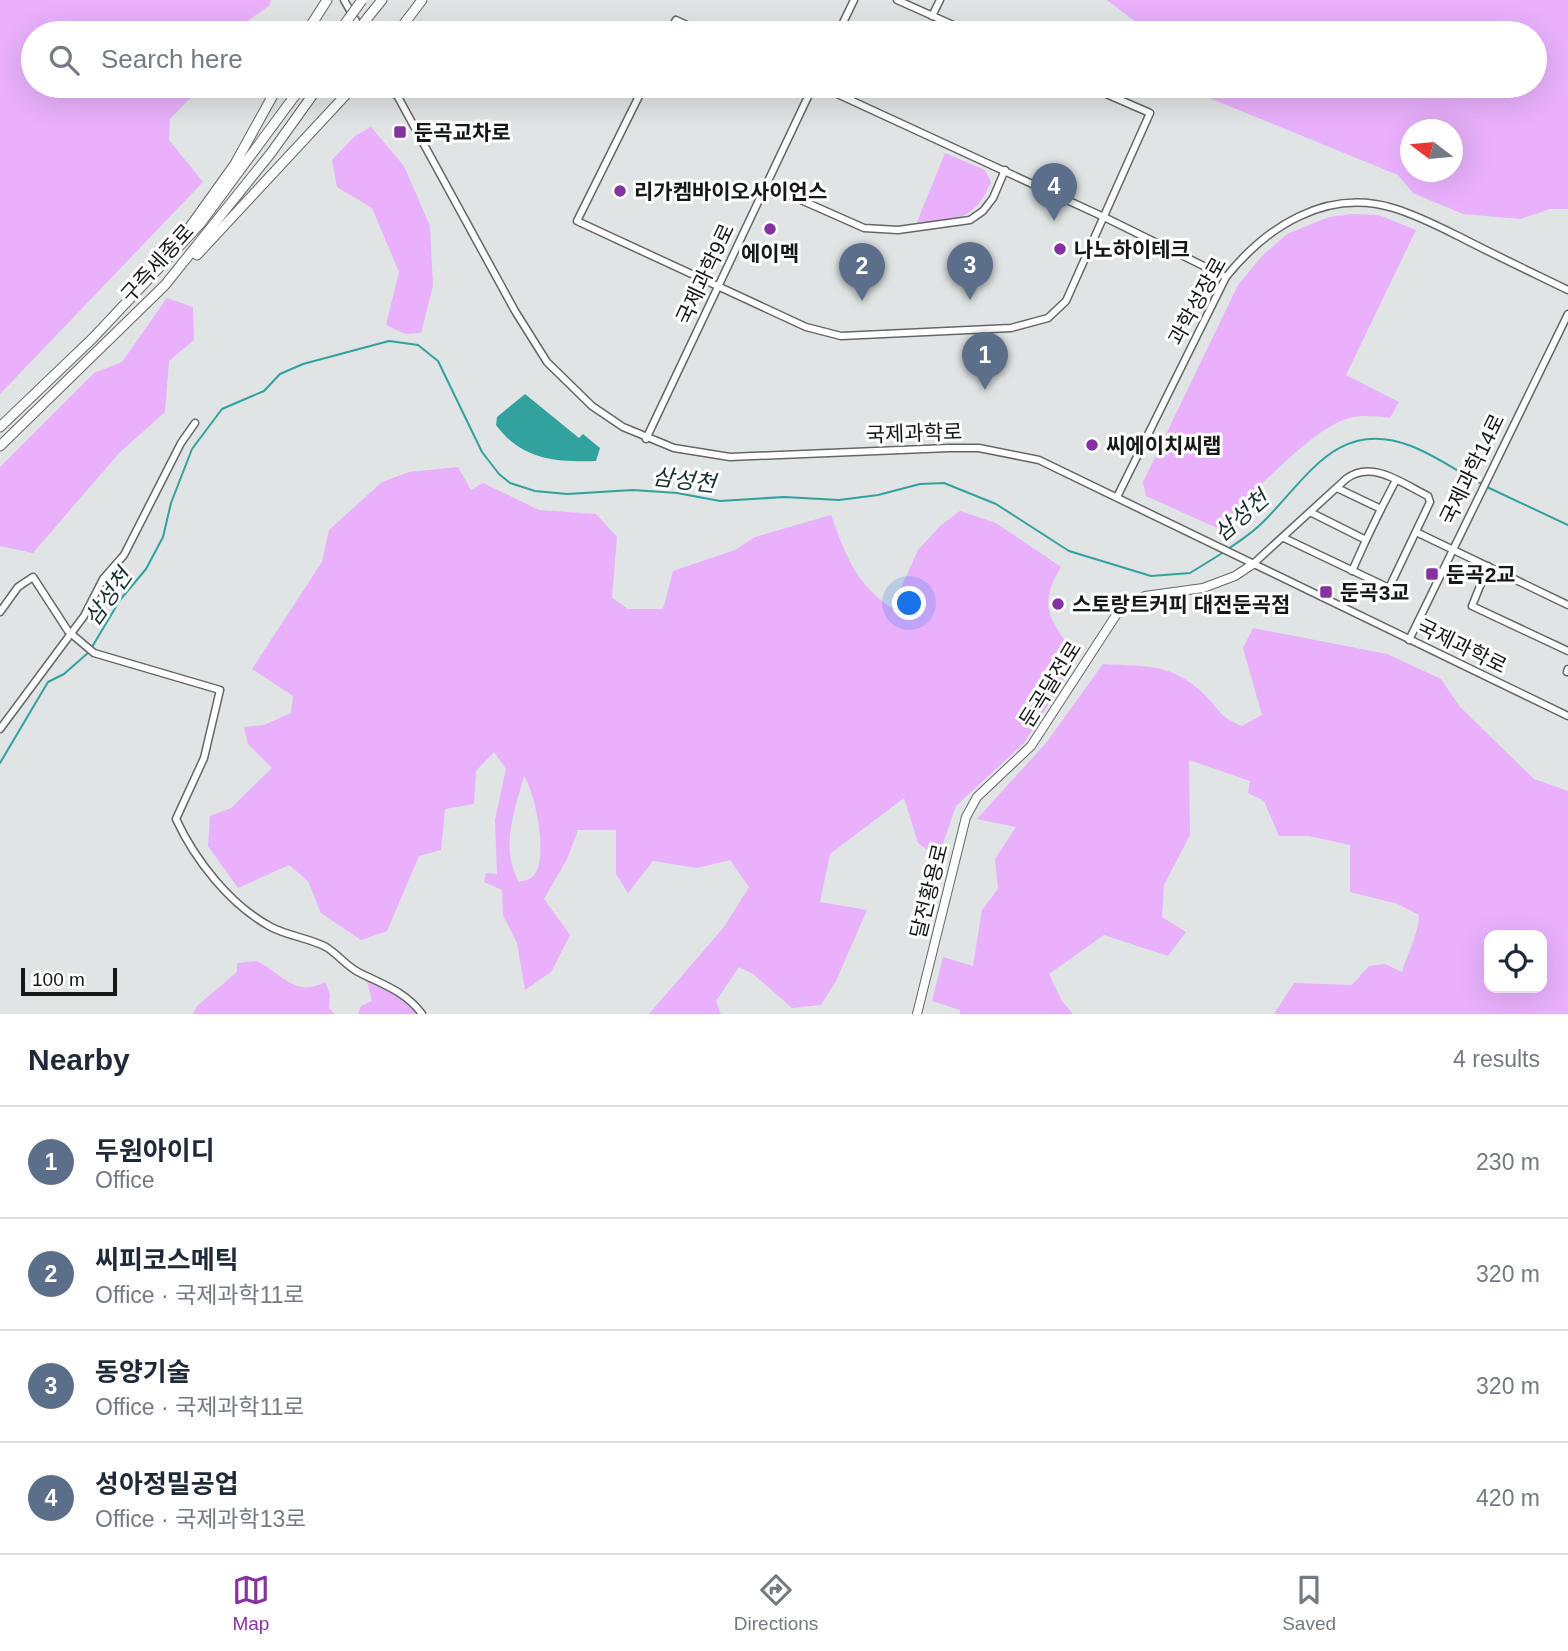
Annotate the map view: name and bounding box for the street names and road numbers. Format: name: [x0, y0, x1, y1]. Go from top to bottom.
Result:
street label: 구즉세종로: [116, 219, 198, 307]
street label: 국제과학9로: [672, 220, 738, 328]
street label: 과학성장로: [1164, 253, 1230, 349]
street label: 국제과학14로: [1435, 410, 1509, 528]
street label: 국제과학로: [865, 420, 963, 446]
street label: 국제과학로: [1414, 614, 1510, 678]
street label: 둔곡달전로: [1015, 637, 1085, 731]
street label: 달전황용로: [906, 841, 952, 941]

